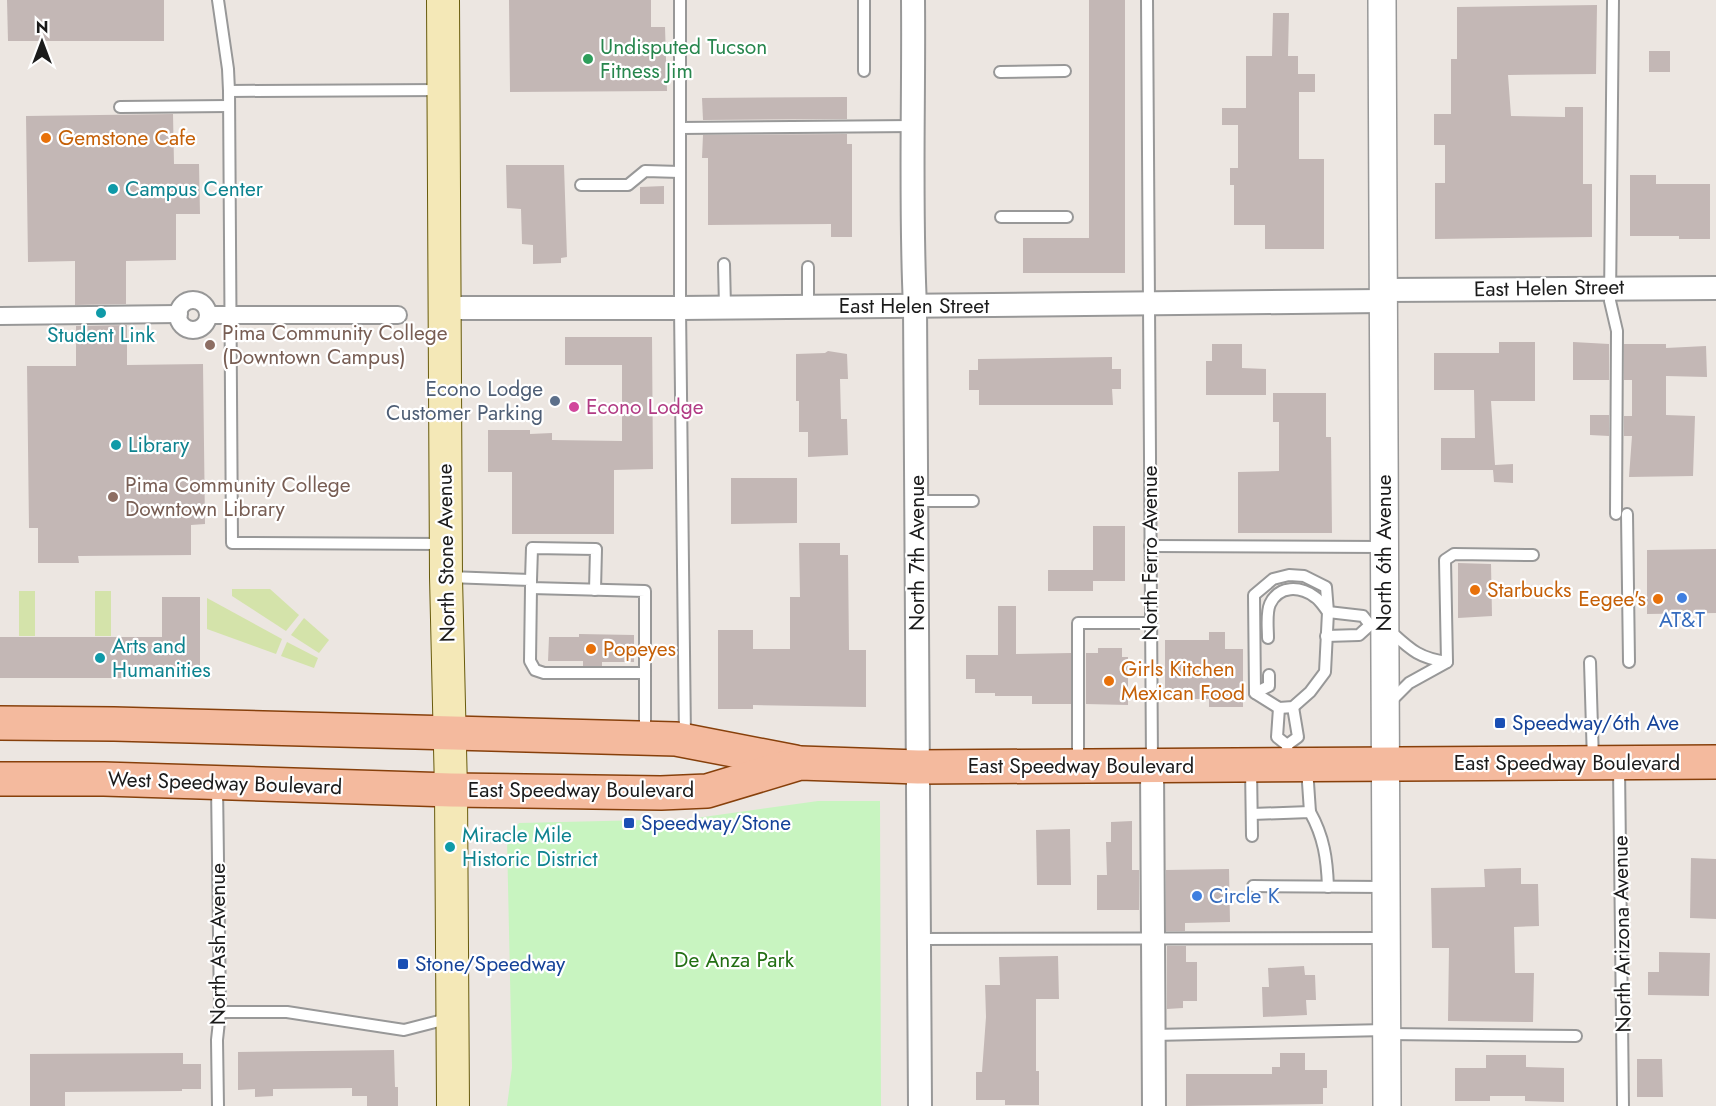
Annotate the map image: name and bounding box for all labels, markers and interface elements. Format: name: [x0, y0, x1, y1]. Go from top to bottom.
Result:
north arrow: [12, 12, 72, 72]
text: N: [36, 16, 48, 39]
place label: Undisputed Tucson Fitness Jim: [600, 32, 767, 86]
marker: Undisputed Tucson Fitness Jim: [581, 52, 595, 66]
place label: Gemstone Cafe: [58, 123, 196, 153]
marker: Gemstone Cafe: [39, 131, 53, 145]
place label: Campus Center: [125, 174, 264, 204]
marker: Campus Center: [106, 182, 120, 196]
street label: East Helen Street: [1474, 272, 1624, 304]
street label: East Helen Street: [839, 291, 989, 321]
marker: Student Link: [94, 306, 108, 320]
place label: Pima Community College (Downtown Campus): [222, 318, 448, 372]
place label: Student Link: [47, 320, 156, 350]
marker: Pima Community College (Downtown Campus): [203, 338, 217, 352]
place label: Econo Lodge Customer Parking: [386, 374, 543, 428]
place label: Econo Lodge: [586, 392, 704, 422]
marker: Econo Lodge Customer Parking: [548, 394, 562, 408]
marker: Econo Lodge: [567, 400, 581, 414]
place label: Library: [128, 430, 190, 460]
marker: Library: [109, 438, 123, 452]
street label: North Stone Avenue: [429, 463, 463, 643]
street label: North Ferro Avenue: [1135, 465, 1165, 641]
place label: Pima Community College Downtown Library: [125, 470, 351, 524]
street label: North 6th Avenue: [1369, 474, 1399, 632]
street label: North 7th Avenue: [902, 475, 932, 631]
marker: Pima Community College Downtown Library: [106, 490, 120, 504]
place label: Starbucks: [1487, 575, 1572, 605]
marker: Starbucks: [1468, 583, 1482, 597]
place label: Eegee's: [1578, 584, 1646, 614]
marker: AT&T: [1675, 591, 1689, 605]
marker: Eegee's: [1651, 592, 1665, 606]
place label: AT&T: [1659, 605, 1705, 635]
place label: Arts and Humanities: [112, 631, 211, 685]
place label: Popeyes: [603, 634, 676, 664]
marker: Popeyes: [584, 642, 598, 656]
marker: Arts and Humanities: [93, 651, 107, 665]
place label: Girls Kitchen Mexican Food: [1121, 654, 1245, 708]
marker: Girls Kitchen Mexican Food: [1102, 674, 1116, 688]
place label: Speedway/6th Ave: [1512, 708, 1679, 738]
marker: Speedway/6th Ave: [1493, 716, 1507, 730]
street label: East Speedway Boulevard: [1454, 748, 1680, 778]
street label: East Speedway Boulevard: [968, 751, 1194, 781]
street label: West Speedway Boulevard: [107, 764, 343, 802]
street label: East Speedway Boulevard: [468, 775, 694, 805]
place label: Speedway/Stone: [641, 808, 791, 838]
marker: Speedway/Stone: [622, 816, 636, 830]
place label: Miracle Mile Historic District: [462, 820, 597, 874]
street label: North Arizona Avenue: [1605, 835, 1639, 1033]
marker: Miracle Mile Historic District: [443, 840, 457, 854]
street label: North Ash Avenue: [203, 863, 233, 1025]
place label: Circle K: [1209, 881, 1280, 911]
marker: Circle K: [1190, 889, 1204, 903]
park label: De Anza Park: [674, 945, 795, 975]
place label: Stone/Speedway: [415, 949, 566, 979]
marker: Stone/Speedway: [396, 957, 410, 971]

